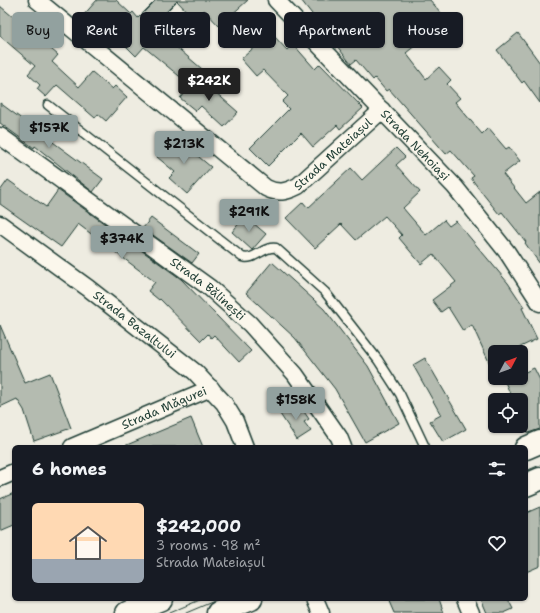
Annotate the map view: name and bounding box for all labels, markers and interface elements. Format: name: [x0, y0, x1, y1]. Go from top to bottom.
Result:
chip: Buy: [12, 12, 64, 48]
chip: Rent: [72, 12, 132, 48]
chip: Filters: [140, 12, 210, 48]
chip: New: [218, 12, 276, 48]
chip: Apartment: [284, 12, 385, 48]
chip: House: [393, 12, 463, 48]
pin: $242K: [181, 68, 237, 102]
text: $242K: [187, 72, 231, 89]
street label: Strada Nehoiași: [377, 106, 453, 184]
street label: Strada Mateiașul: [290, 114, 376, 194]
pin: $157K: [21, 115, 77, 149]
text: $157K: [29, 119, 69, 136]
pin: $213K: [156, 131, 212, 165]
text: $213K: [164, 135, 204, 152]
pin: $291K: [221, 199, 277, 233]
text: $291K: [229, 203, 269, 220]
pin: $374K: [94, 226, 150, 260]
text: $374K: [100, 230, 144, 247]
street label: Strada Bălinești: [167, 254, 249, 324]
street label: Strada Bazaltului: [90, 287, 179, 362]
north arrow: [488, 345, 528, 385]
map controls: [488, 345, 528, 433]
street label: Strada Măgurei: [119, 383, 209, 433]
pin: $158K: [268, 387, 324, 421]
text: $158K: [276, 391, 316, 408]
button: locate: [488, 393, 528, 433]
text: 6 homes: [32, 458, 107, 480]
icon: filters: [486, 458, 508, 480]
text: $242,000: [156, 515, 241, 537]
icon: home: [64, 519, 112, 567]
icon: heart: [486, 532, 508, 554]
text: 3 rooms · 98 m²: [156, 537, 260, 554]
text: Strada Mateiașul: [156, 554, 265, 571]

